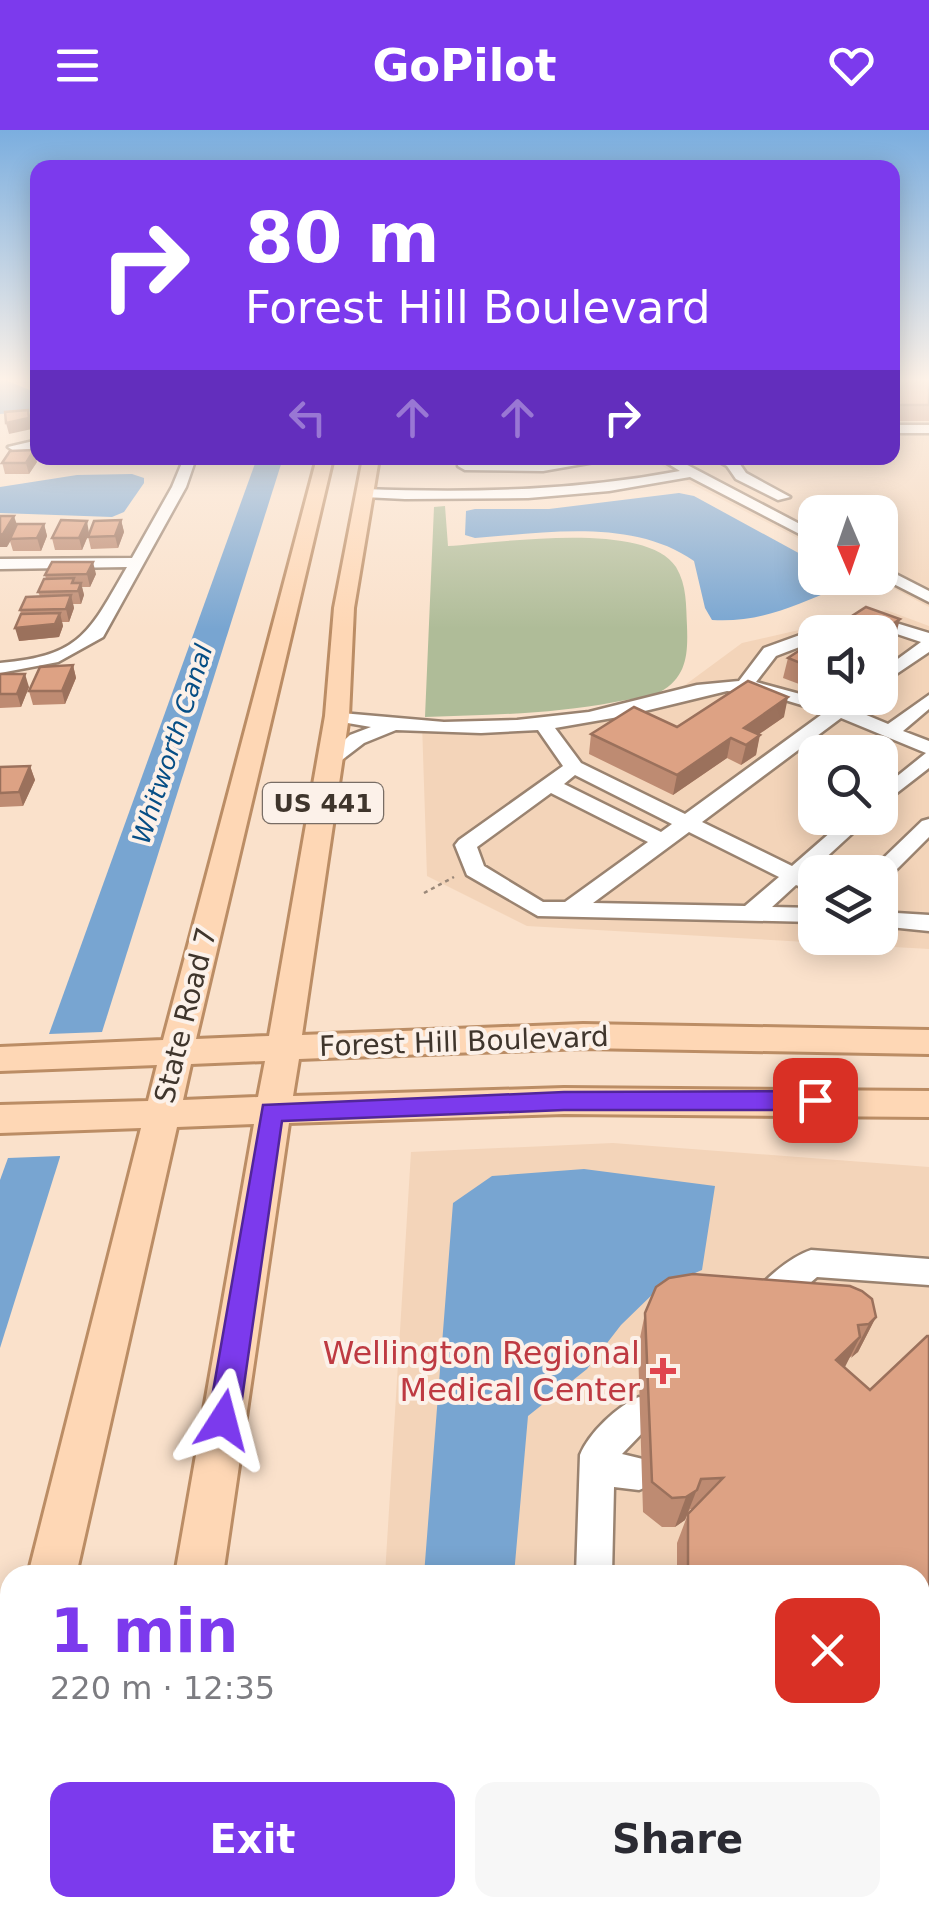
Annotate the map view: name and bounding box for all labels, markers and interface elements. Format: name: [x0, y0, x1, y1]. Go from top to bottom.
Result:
icon: menu: [50, 38, 105, 93]
icon: heart: [824, 38, 879, 93]
text: GoPilot: [372, 39, 557, 92]
text: 80 m: [245, 197, 440, 279]
icon: right: [80, 200, 210, 330]
text: Forest Hill Boulevard: [245, 281, 711, 334]
icon: left: [280, 390, 335, 445]
icon: ahead: [385, 390, 440, 445]
icon: ahead: [490, 390, 545, 445]
icon: right: [595, 390, 650, 445]
north arrow: [798, 495, 898, 595]
map controls: [798, 495, 898, 955]
button: sound: [798, 615, 898, 715]
water label: Whitworth Canal: [127, 641, 218, 847]
button: search: [798, 735, 898, 835]
road number: US 441: [263, 783, 383, 823]
button: layers: [798, 855, 898, 955]
street label: State Road 7: [148, 924, 223, 1106]
street label: Forest Hill Boulevard: [319, 1020, 609, 1063]
pin: [773, 1058, 858, 1143]
icon: arrive: [788, 1073, 843, 1128]
place label: Wellington Regional Medical Center: [323, 1334, 641, 1409]
marker: Wellington Regional Medical Center: [650, 1358, 676, 1384]
position arrow: [171, 1368, 275, 1472]
text: 1 min: [50, 1596, 238, 1666]
button: close: [775, 1598, 880, 1703]
text: 220 m · 12:35: [50, 1669, 275, 1707]
button: Exit: [50, 1782, 455, 1897]
button: Share: [475, 1782, 880, 1897]

